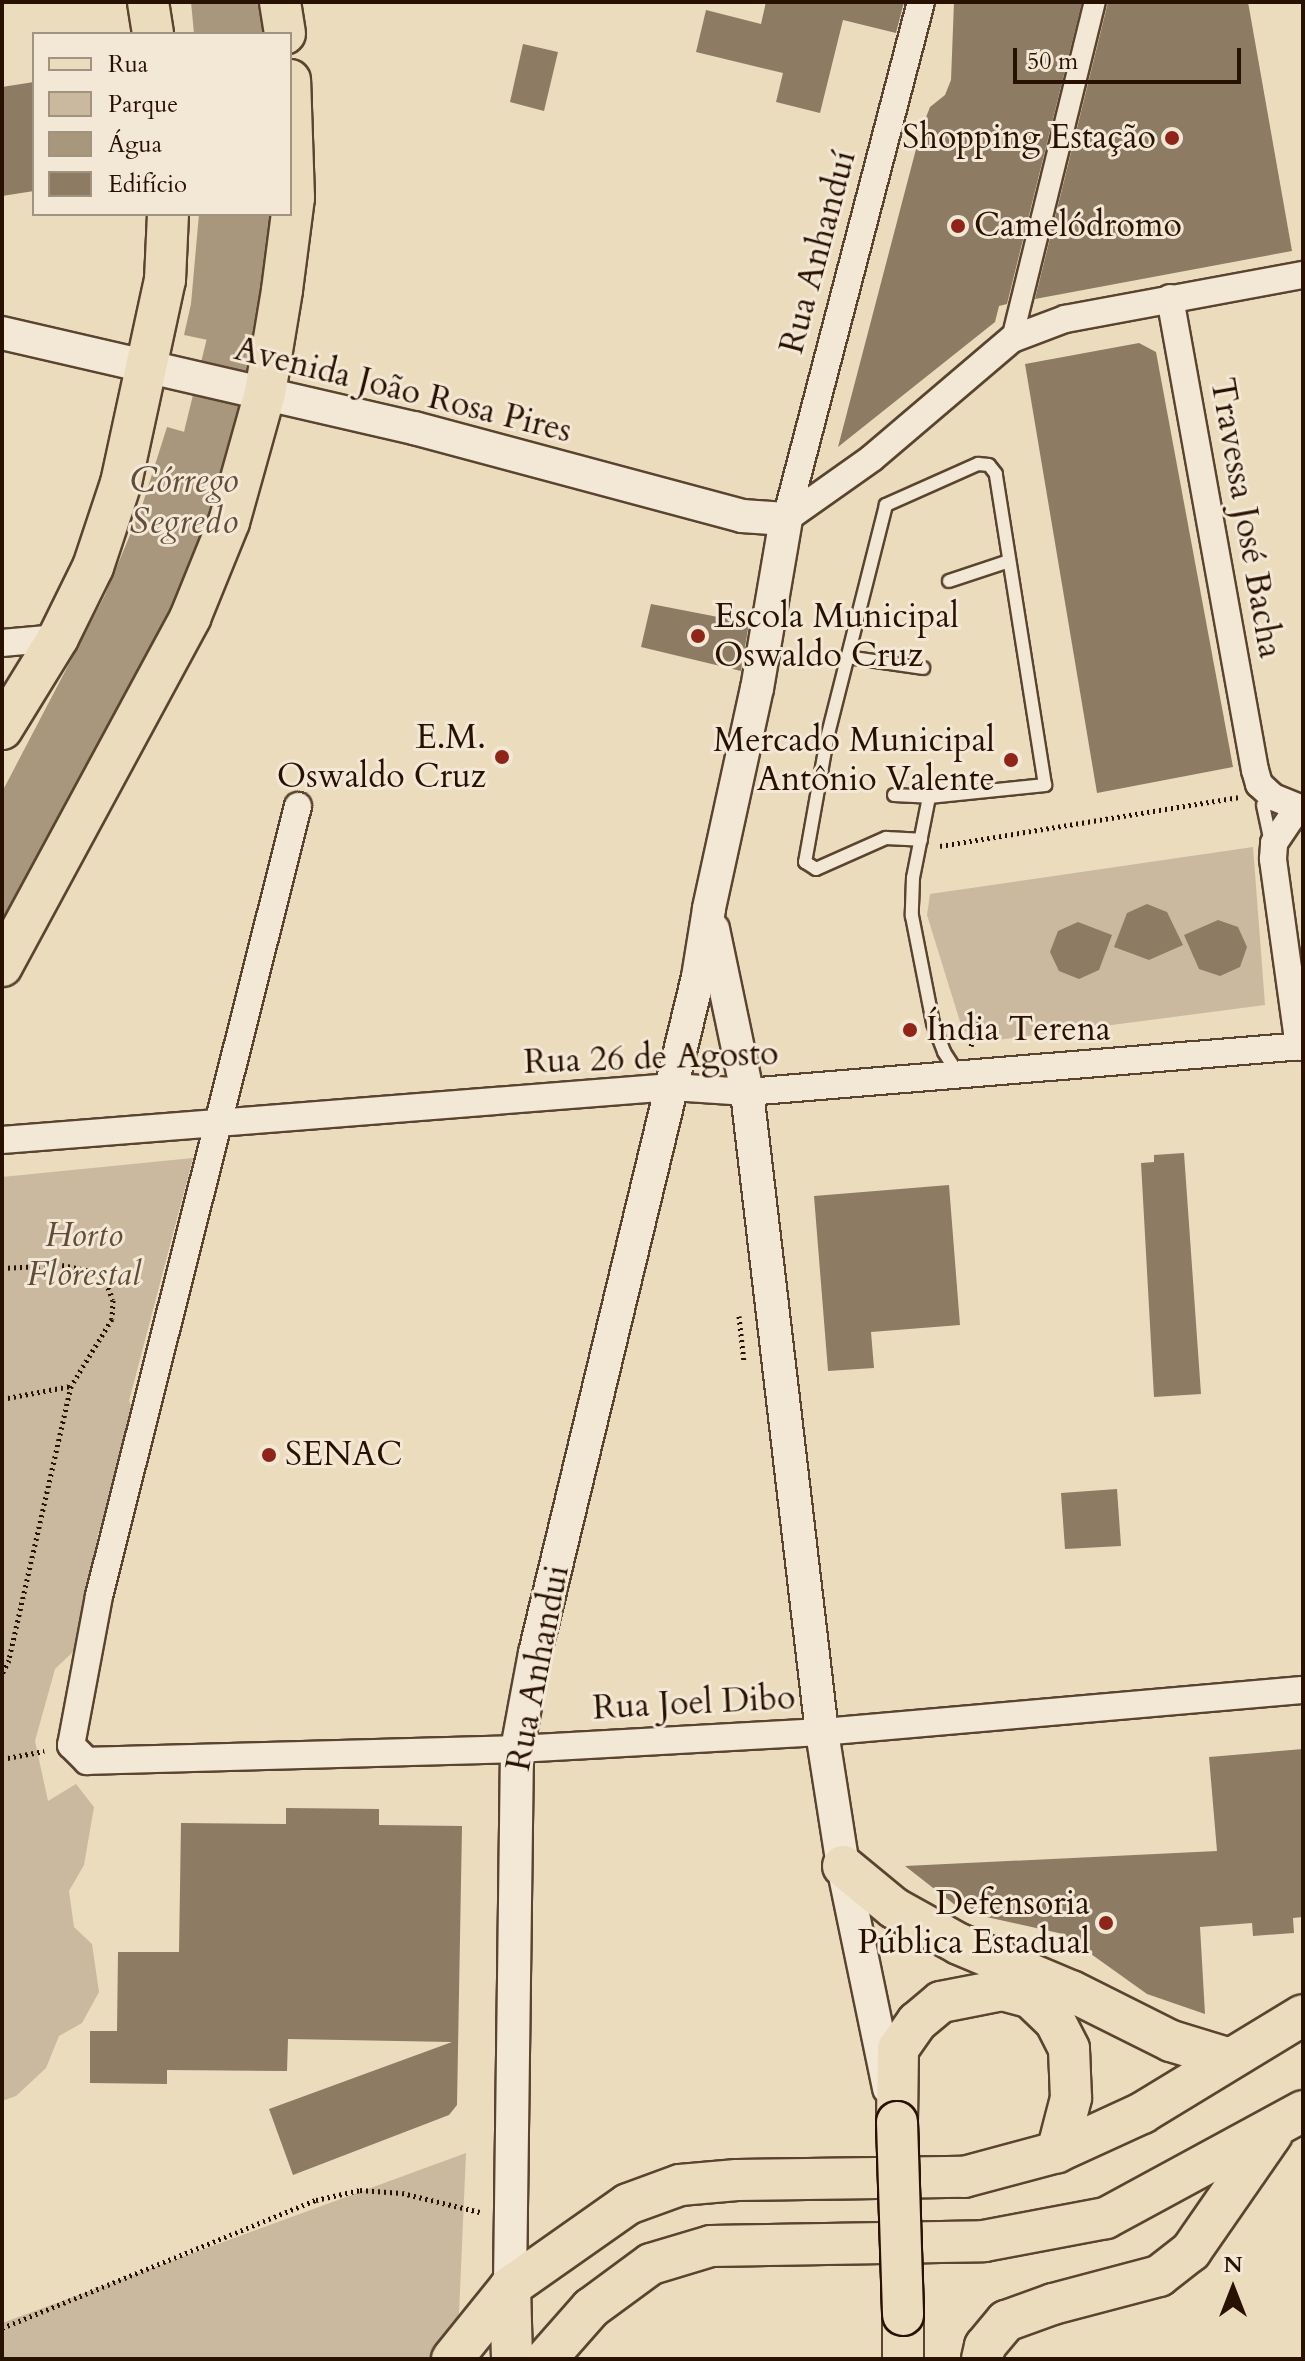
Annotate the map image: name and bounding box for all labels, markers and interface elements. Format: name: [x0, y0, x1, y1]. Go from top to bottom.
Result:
legend: [32, 32, 292, 216]
scale bar: [1017, 32, 1245, 82]
text: 50 m: [1027, 45, 1078, 78]
text: Rua: [108, 48, 148, 81]
text: Parque: [108, 88, 178, 121]
place label: Shopping Estação: [902, 118, 1156, 158]
text: Água: [108, 128, 162, 161]
marker: Shopping Estação: [1163, 129, 1181, 147]
street label: Rua Anhanduí: [771, 146, 865, 358]
text: Edifício: [108, 168, 187, 201]
place label: Camelódromo: [974, 206, 1182, 246]
marker: Camelódromo: [949, 217, 967, 235]
street label: Avenida João Rosa Pires: [230, 328, 576, 452]
street label: Travessa José Bacha: [1201, 375, 1291, 661]
water label: Córrego Segredo: [130, 458, 238, 543]
place label: Escola Municipal Oswaldo Cruz: [714, 596, 959, 676]
marker: Escola Municipal Oswaldo Cruz: [689, 627, 707, 645]
place label: E.M. Oswaldo Cruz: [277, 717, 486, 796]
place label: Mercado Municipal Antônio Valente: [713, 720, 995, 800]
marker: E.M. Oswaldo Cruz: [493, 748, 511, 766]
marker: Mercado Municipal Antônio Valente: [1002, 751, 1020, 769]
place label: Índia Terena: [926, 1010, 1111, 1050]
marker: Índia Terena: [901, 1021, 919, 1039]
street label: Rua 26 de Agosto: [523, 1033, 779, 1083]
park label: Horto Florestal: [27, 1215, 141, 1294]
place label: SENAC: [285, 1435, 402, 1475]
marker: SENAC: [260, 1446, 278, 1464]
street label: Rua Anhandui: [498, 1562, 578, 1774]
street label: Rua Joel Dibo: [592, 1677, 796, 1729]
place label: Defensoria Pública Estadual: [858, 1883, 1090, 1962]
marker: Defensoria Pública Estadual: [1097, 1914, 1115, 1932]
north arrow: [1193, 2249, 1273, 2329]
text: N: [1223, 2250, 1243, 2280]

